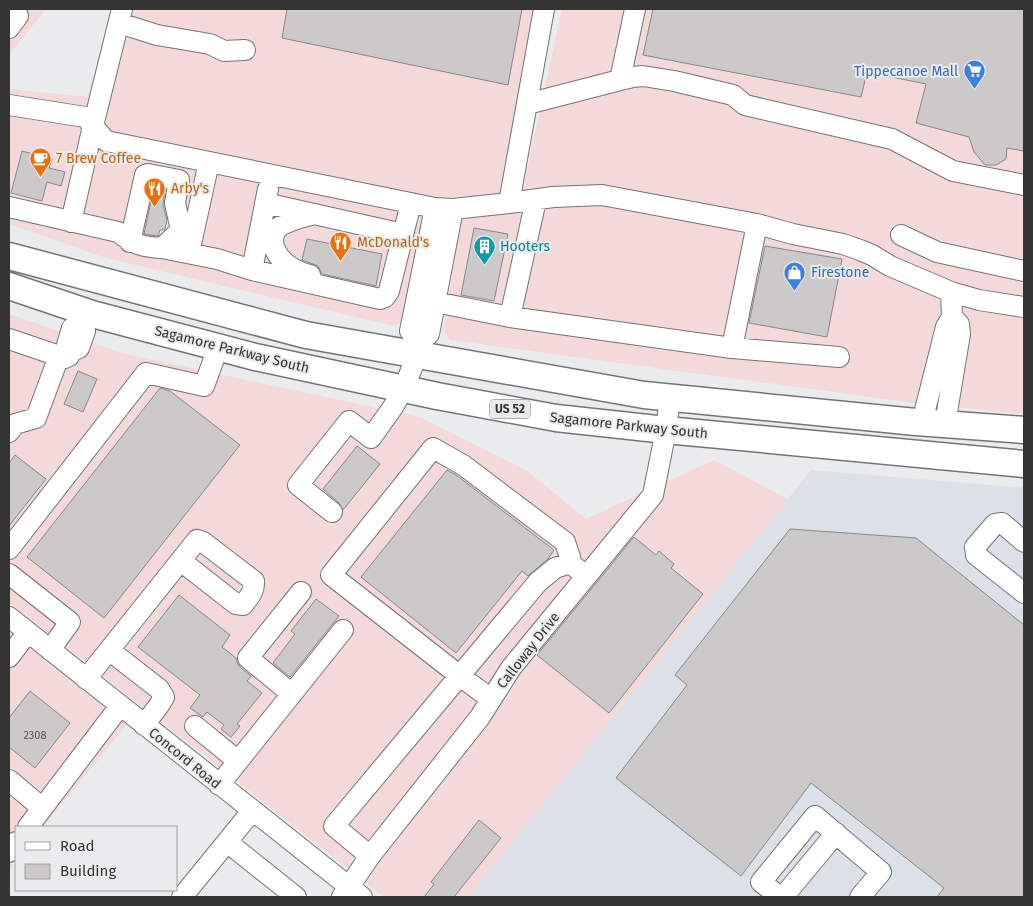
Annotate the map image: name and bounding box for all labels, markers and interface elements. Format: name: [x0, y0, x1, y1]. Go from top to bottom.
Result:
supermarket icon: Tippecanoe Mall: [962, 59, 986, 90]
place label: Tippecanoe Mall: [854, 63, 958, 80]
cafe icon: 7 Brew Coffee: [28, 146, 52, 177]
place label: 7 Brew Coffee: [56, 150, 141, 167]
restaurant icon: Arby's: [143, 176, 167, 207]
place label: Arby's: [171, 180, 209, 197]
restaurant icon: McDonald's: [329, 230, 353, 261]
place label: McDonald's: [357, 234, 430, 251]
building icon: Hooters: [472, 234, 496, 265]
place label: Hooters: [500, 238, 551, 255]
shop icon: Firestone: [783, 260, 807, 291]
place label: Firestone: [811, 264, 869, 281]
street label: Sagamore Parkway South: [153, 322, 311, 377]
road number: US 52: [490, 399, 530, 418]
street label: Sagamore Parkway South: [549, 409, 709, 442]
street label: Calloway Drive: [493, 609, 563, 692]
street label: Concord Road: [145, 724, 224, 793]
house number: 2308: [23, 729, 47, 742]
legend: [15, 826, 178, 891]
text: Road: [60, 837, 95, 855]
text: Building: [60, 862, 116, 880]

